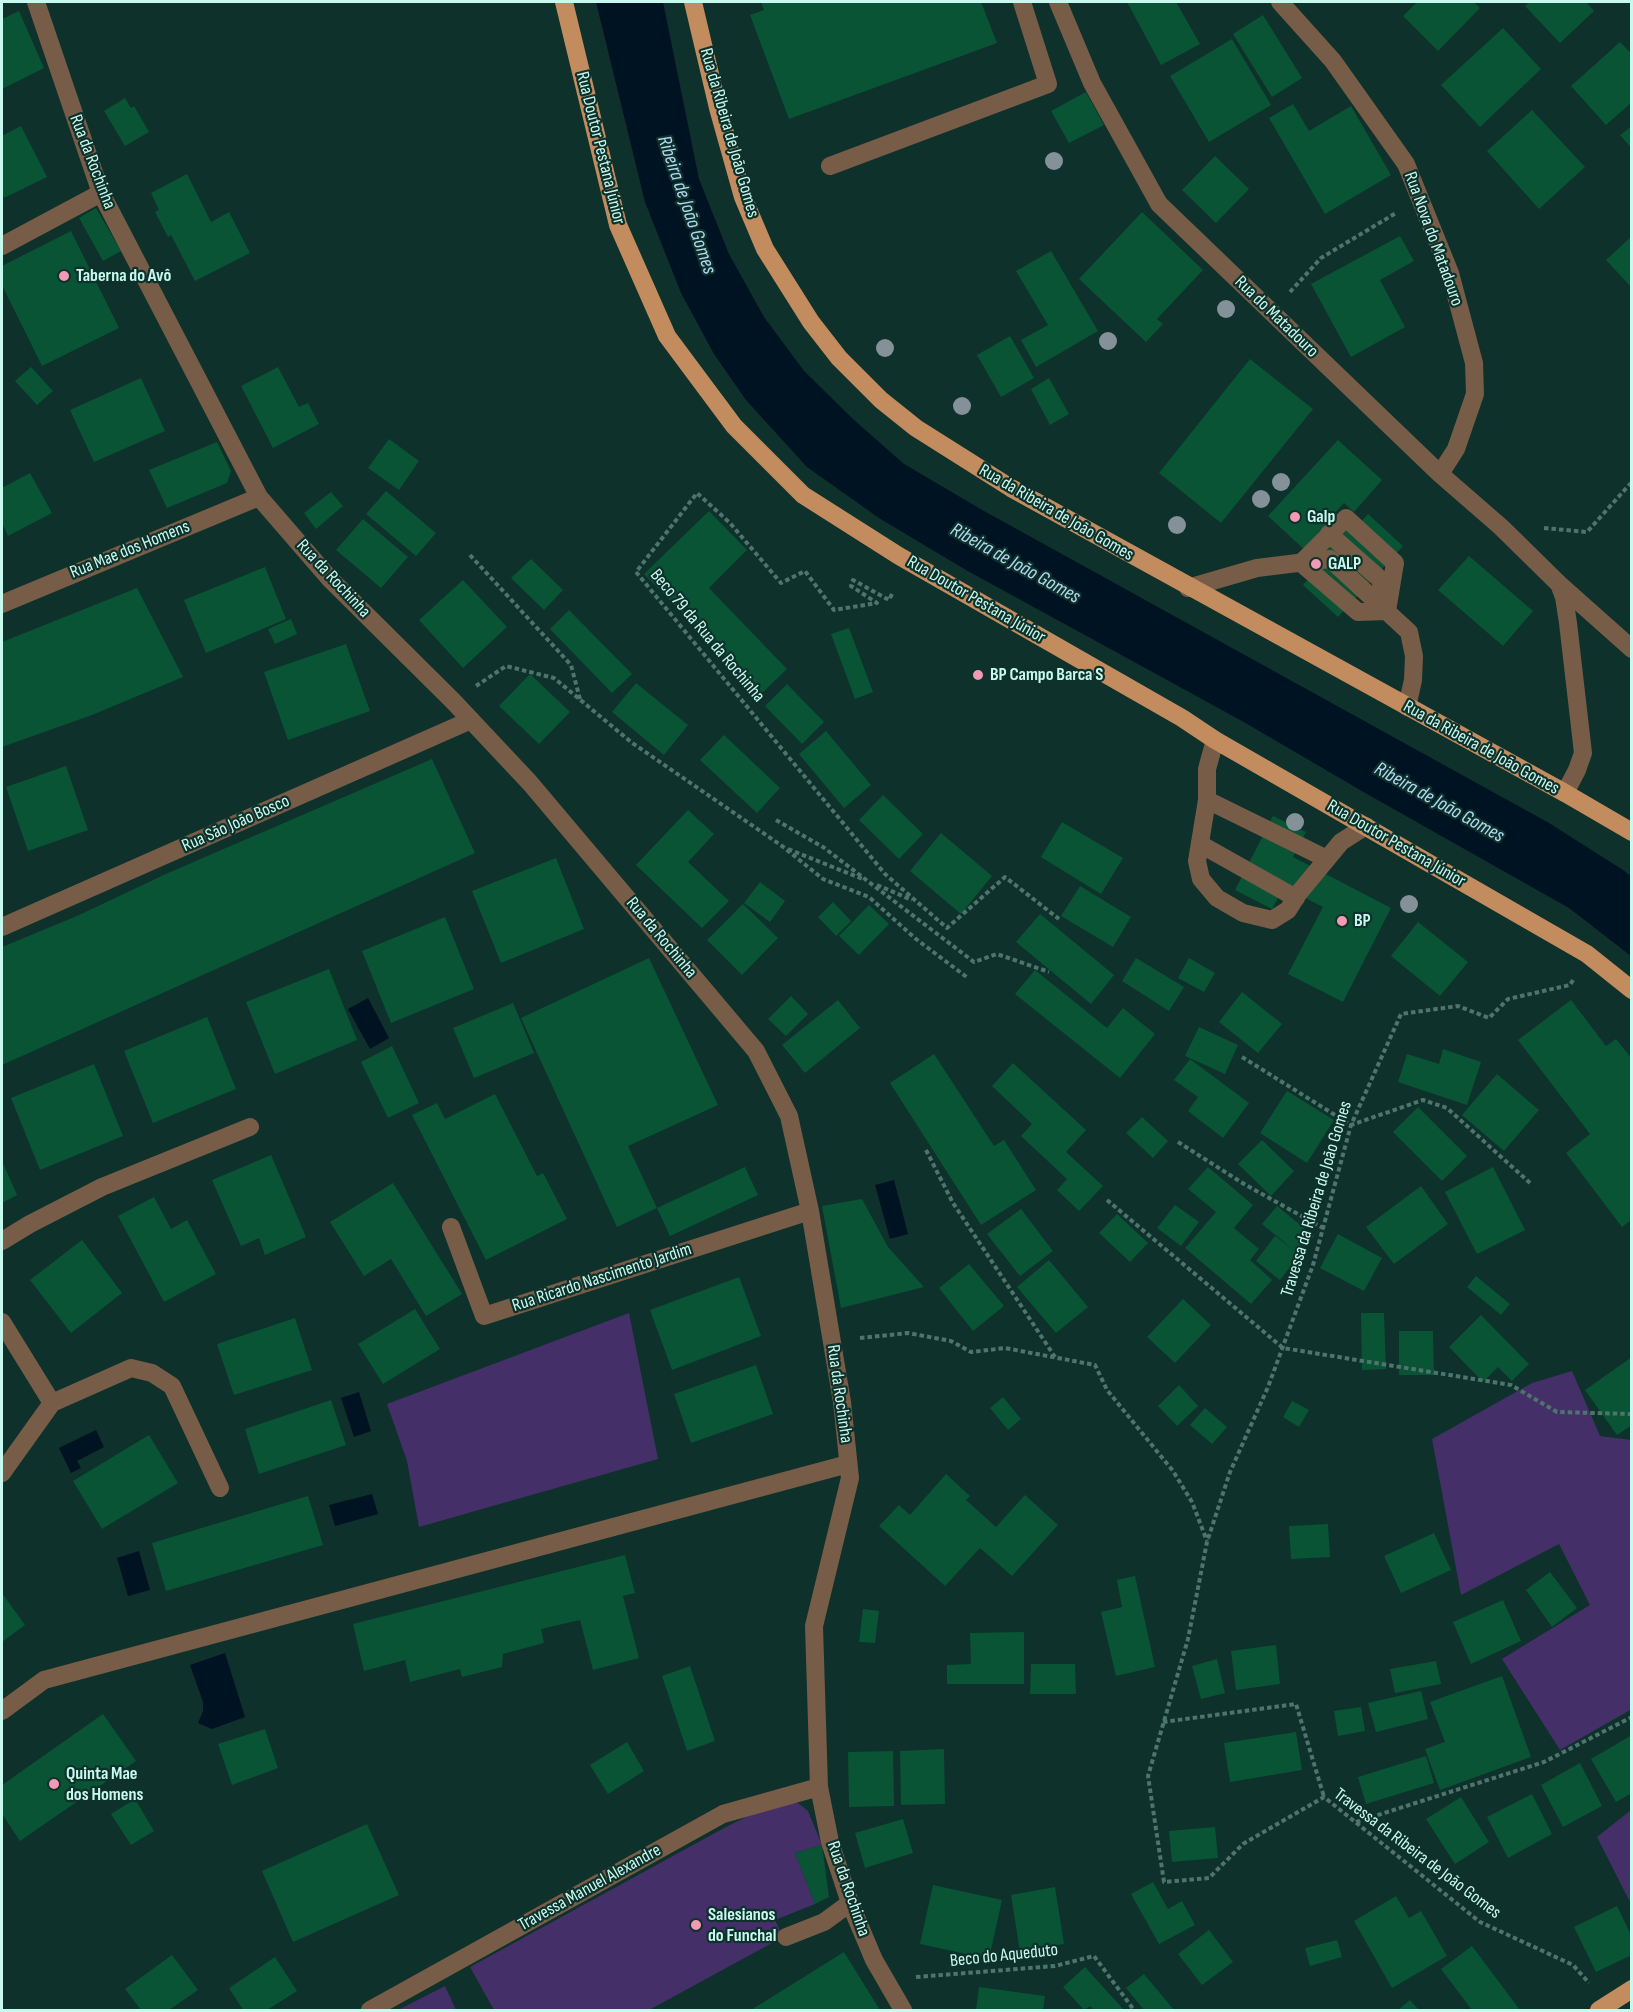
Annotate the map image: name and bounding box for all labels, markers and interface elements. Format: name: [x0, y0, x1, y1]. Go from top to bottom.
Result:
street label: Rua da Ribeira de João Gomes: [694, 46, 764, 220]
street label: Rua Doutor Pestana Júnior: [571, 70, 629, 226]
street label: Rua da Rochinha: [64, 112, 120, 212]
water label: Ribeira de João Gomes: [651, 133, 721, 277]
street label: Rua Nova do Matadouro: [1399, 169, 1467, 309]
place label: Taberna do Avô: [76, 265, 171, 287]
marker: Taberna do Avô: [57, 269, 71, 283]
street label: Rua do Matadouro: [1230, 272, 1322, 362]
street label: Rua da Ribeira de João Gomes: [975, 460, 1137, 566]
place label: Galp: [1307, 506, 1335, 528]
marker: Galp: [1288, 510, 1302, 524]
street label: Rua Mae dos Homens: [67, 516, 193, 584]
water label: Ribeira de João Gomes: [946, 518, 1084, 610]
street label: Rua da Rochinha: [291, 535, 375, 623]
street label: Rua Doutor Pestana Júnior: [903, 552, 1049, 648]
place label: GALP: [1328, 553, 1361, 575]
marker: GALP: [1309, 557, 1323, 571]
street label: Beco 79 da Rua da Rochinha: [645, 565, 769, 707]
place label: BP Campo Barca S: [990, 664, 1103, 686]
marker: BP Campo Barca S: [971, 668, 985, 682]
street label: Rua da Ribeira de João Gomes: [1399, 696, 1563, 800]
water label: Ribeira de João Gomes: [1370, 757, 1508, 849]
street label: Rua São João Bosco: [179, 791, 293, 857]
street label: Rua Doutor Pestana Júnior: [1323, 796, 1469, 892]
street label: Rua da Rochinha: [621, 893, 701, 983]
place label: BP: [1354, 910, 1371, 932]
marker: BP: [1335, 914, 1349, 928]
street label: Travessa da Ribeira de João Gomes: [1277, 1098, 1357, 1300]
street label: Rua Ricardo Nascimento Jardim: [510, 1239, 694, 1317]
street label: Rua da Rochinha: [821, 1343, 857, 1445]
place label: Quinta Mae dos Homens: [66, 1763, 143, 1806]
marker: Quinta Mae dos Homens: [47, 1777, 61, 1791]
street label: Travessa da Ribeira de João Gomes: [1329, 1784, 1505, 1924]
street label: Rua da Rochinha: [822, 1839, 874, 1939]
street label: Travessa Manuel Alexandre: [515, 1840, 665, 1936]
place label: Salesianos do Funchal: [708, 1904, 776, 1946]
marker: Salesianos do Funchal: [689, 1918, 703, 1932]
street label: Beco do Aqueduto: [949, 1940, 1059, 1972]

